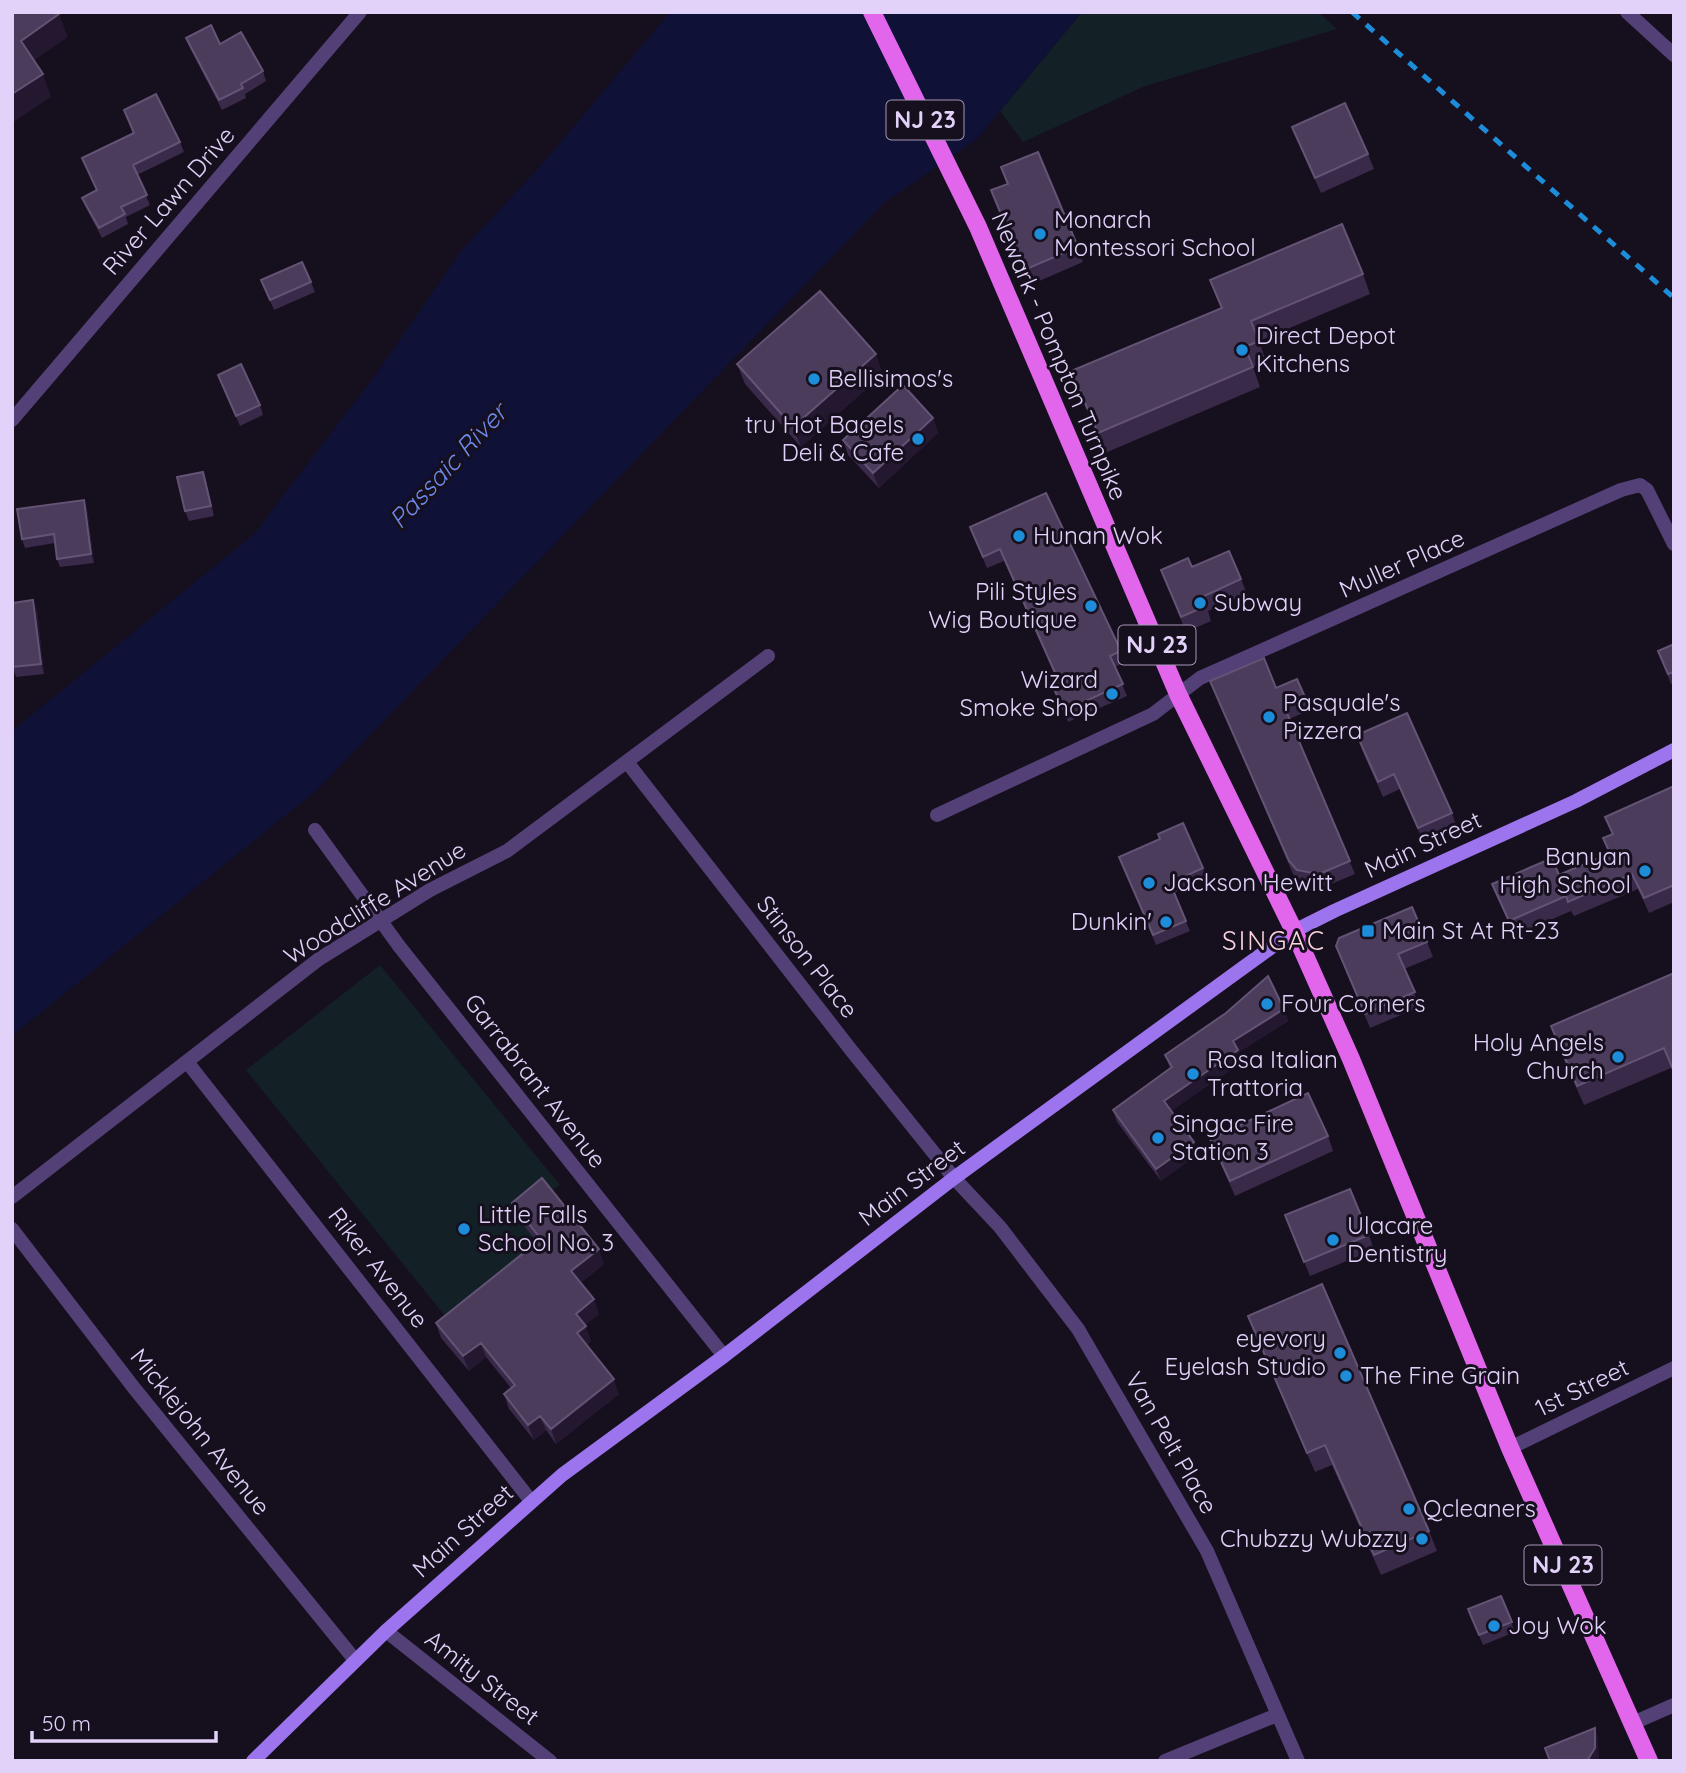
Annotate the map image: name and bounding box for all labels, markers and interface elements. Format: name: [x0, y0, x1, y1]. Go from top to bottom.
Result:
road number: NJ 23: [886, 100, 964, 140]
street label: River Lawn Drive: [96, 120, 241, 281]
place label: Monarch Montessori School: [1054, 204, 1256, 262]
street label: Newark - Pompton Turnpike: [986, 207, 1134, 504]
marker: Monarch Montessori School: [1032, 226, 1048, 242]
place label: Direct Depot Kitchens: [1256, 320, 1396, 378]
marker: Direct Depot Kitchens: [1234, 342, 1250, 358]
place label: Bellisimos's: [828, 363, 953, 393]
marker: Bellisimos's: [806, 371, 822, 387]
water label: Passaic River: [381, 394, 516, 535]
place label: tru Hot Bagels Deli & Cafe: [745, 409, 904, 467]
marker: tru Hot Bagels Deli & Cafe: [910, 431, 926, 447]
place label: Hunan Wok: [1033, 520, 1163, 550]
street label: Muller Place: [1334, 522, 1469, 604]
marker: Hunan Wok: [1011, 528, 1027, 544]
place label: Pili Styles Wig Boutique: [928, 576, 1077, 634]
place label: Subway: [1214, 587, 1302, 617]
marker: Subway: [1192, 595, 1208, 611]
marker: Pili Styles Wig Boutique: [1083, 598, 1099, 614]
road number: NJ 23: [1118, 625, 1196, 664]
place label: Wizard Smoke Shop: [960, 664, 1098, 722]
marker: Wizard Smoke Shop: [1104, 686, 1120, 702]
place label: Pasquale's Pizzera: [1283, 687, 1400, 745]
marker: Pasquale's Pizzera: [1261, 709, 1277, 725]
street label: Main Street: [1359, 804, 1486, 884]
street label: Woodcliffe Avenue: [278, 834, 471, 970]
place label: Banyan High School: [1499, 841, 1631, 899]
marker: Banyan High School: [1637, 863, 1653, 879]
place label: Jackson Hewitt: [1163, 867, 1333, 897]
marker: Jackson Hewitt: [1141, 875, 1157, 891]
street label: Stinson Place: [751, 889, 865, 1024]
place label: Dunkin': [1071, 906, 1152, 936]
marker: Dunkin': [1158, 914, 1174, 930]
place label: Main St At Rt-23: [1382, 915, 1560, 945]
marker: Main St At Rt-23: [1360, 923, 1376, 939]
district label: SINGAC: [1222, 924, 1326, 957]
street label: Garrabrant Avenue: [458, 987, 613, 1174]
place label: Four Corners: [1281, 988, 1426, 1018]
marker: Four Corners: [1259, 996, 1275, 1012]
place label: Holy Angels Church: [1473, 1027, 1604, 1085]
place label: Rosa Italian Trattoria: [1207, 1044, 1338, 1102]
marker: Holy Angels Church: [1610, 1049, 1626, 1065]
marker: Rosa Italian Trattoria: [1185, 1066, 1201, 1082]
place label: Singac Fire Station 3: [1172, 1108, 1294, 1166]
marker: Singac Fire Station 3: [1150, 1130, 1166, 1146]
street label: Main Street: [852, 1132, 971, 1232]
place label: Little Falls School No. 3: [478, 1199, 614, 1257]
street label: Riker Avenue: [322, 1201, 435, 1334]
place label: Ulacare Dentistry: [1347, 1210, 1447, 1268]
marker: Little Falls School No. 3: [456, 1221, 472, 1237]
marker: Ulacare Dentistry: [1325, 1232, 1341, 1248]
place label: eyevory Eyelash Studio: [1165, 1323, 1326, 1381]
street label: Micklejohn Avenue: [124, 1342, 277, 1521]
marker: eyevory Eyelash Studio: [1332, 1345, 1348, 1361]
street label: 1st Street: [1530, 1352, 1633, 1423]
place label: The Fine Grain: [1360, 1360, 1520, 1390]
street label: Van Pelt Place: [1119, 1366, 1225, 1519]
marker: The Fine Grain: [1338, 1368, 1354, 1384]
street label: Main Street: [406, 1477, 519, 1583]
place label: Qcleaners: [1423, 1493, 1536, 1523]
marker: Qcleaners: [1401, 1501, 1417, 1517]
place label: Chubzzy Wubzzy: [1220, 1523, 1408, 1553]
marker: Chubzzy Wubzzy: [1414, 1531, 1430, 1547]
road number: NJ 23: [1524, 1546, 1602, 1584]
place label: Joy Wok: [1508, 1610, 1607, 1640]
marker: Joy Wok: [1486, 1618, 1502, 1634]
street label: Amity Street: [420, 1623, 546, 1731]
scale bar: [32, 1700, 215, 1744]
text: 50 m: [42, 1710, 91, 1736]

